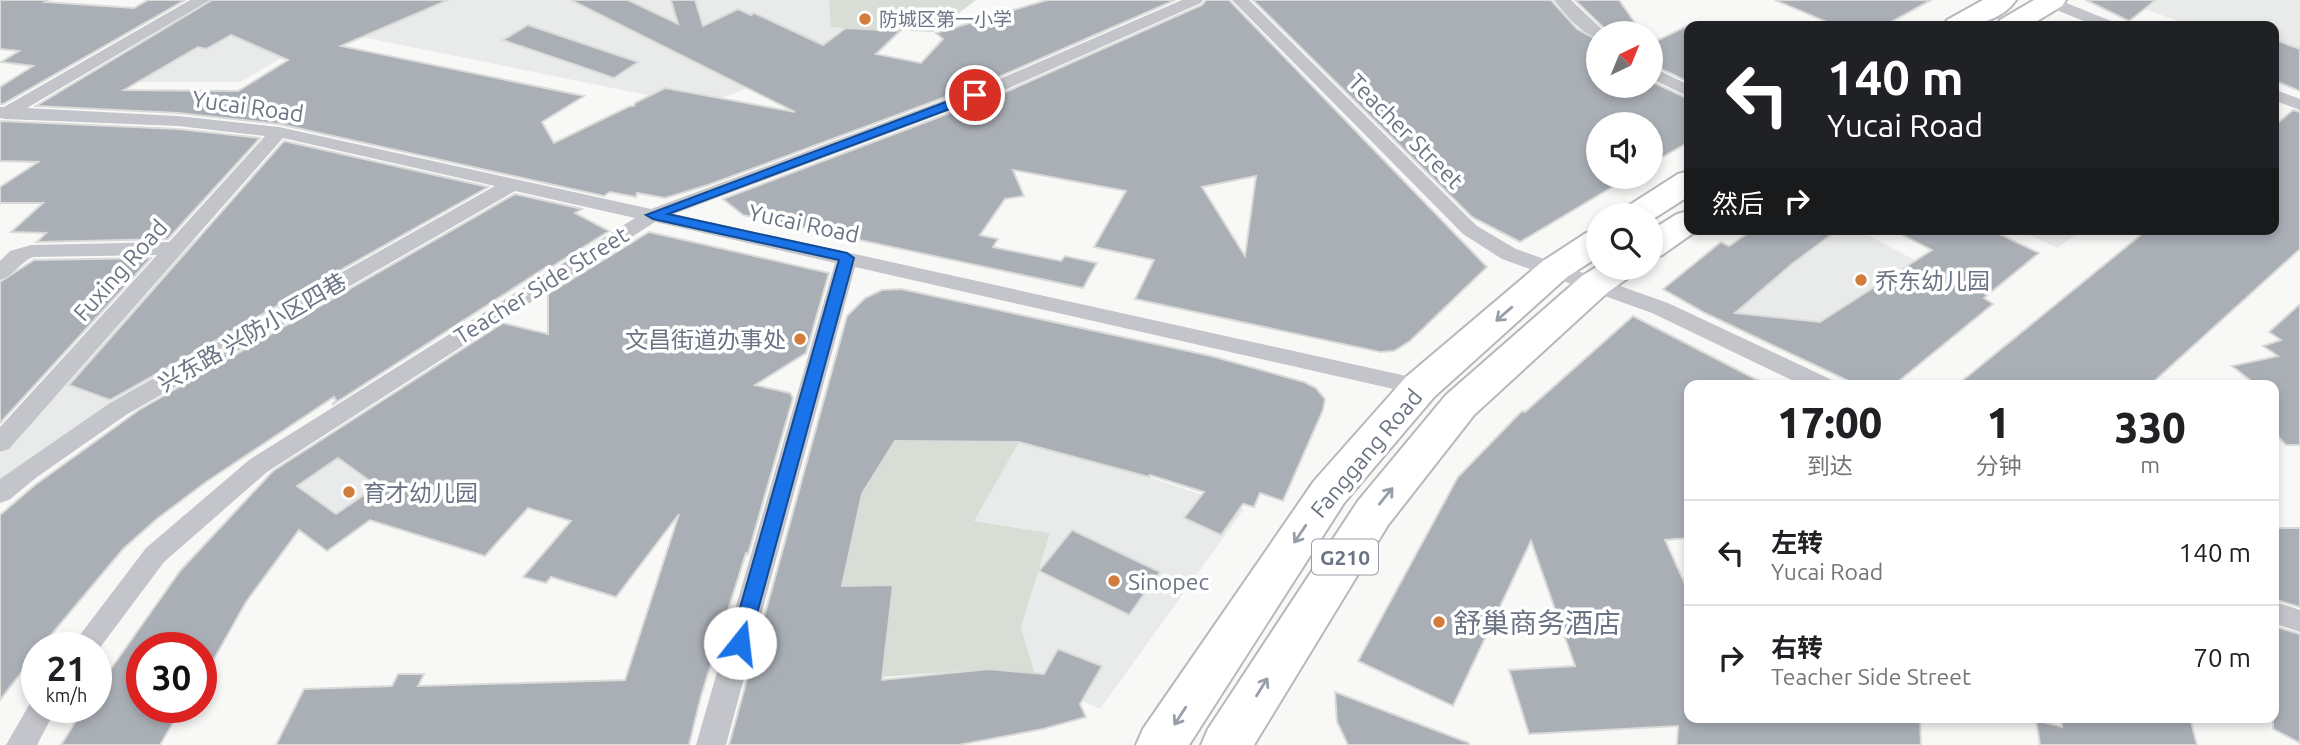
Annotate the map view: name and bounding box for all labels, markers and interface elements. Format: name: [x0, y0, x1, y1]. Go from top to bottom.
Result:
place label: 防城区第一小学: [879, 8, 1012, 30]
marker: 防城区第一小学: [857, 11, 873, 27]
north arrow: [1586, 21, 1662, 98]
map controls: [1586, 21, 1663, 280]
icon: left: [1712, 49, 1803, 140]
text: 140 m: [1827, 49, 1964, 104]
pin: [945, 65, 1005, 125]
street label: Teacher Street: [1344, 69, 1468, 193]
icon: arrive: [956, 76, 994, 114]
street label: Yucai Road: [191, 86, 305, 126]
text: Yucai Road: [1827, 107, 1983, 143]
button: sound: [1586, 112, 1663, 189]
icon: right: [1778, 182, 1816, 220]
text: 然后: [1712, 189, 1764, 218]
street label: Yucai Road: [747, 199, 861, 247]
button: search: [1586, 203, 1663, 280]
street label: Fuxing Road: [68, 215, 172, 325]
street label: Teacher Side Street: [450, 221, 632, 349]
street label: 兴东路 兴防小区四巷: [154, 268, 350, 396]
place label: 乔东幼儿园: [1875, 268, 1990, 293]
marker: 乔东幼儿园: [1853, 272, 1869, 288]
one-way arrow: [1495, 306, 1513, 322]
place label: 文昌街道办事处: [625, 327, 786, 352]
marker: 文昌街道办事处: [792, 331, 808, 347]
street label: Fanggang Road: [1305, 384, 1427, 522]
text: 17:00: [1777, 399, 1882, 446]
text: 1: [1987, 399, 2010, 446]
text: 330: [2115, 404, 2186, 451]
text: m: [2140, 452, 2160, 477]
text: 到达: [1807, 453, 1853, 478]
text: 分钟: [1976, 453, 2022, 478]
place label: 育才幼儿园: [363, 480, 478, 505]
marker: 育才幼儿园: [341, 484, 357, 500]
one-way arrow: [1379, 488, 1394, 506]
one-way arrow: [1293, 524, 1307, 543]
text: 左转: [1771, 528, 1823, 557]
icon: left: [1712, 534, 1750, 572]
text: 140 m: [2179, 538, 2251, 567]
road number: G210: [1312, 540, 1378, 574]
text: Yucai Road: [1771, 559, 1883, 584]
place label: Sinopec: [1128, 569, 1209, 594]
marker: Sinopec: [1106, 573, 1122, 589]
position arrow: [703, 606, 777, 680]
place label: 舒巢商务酒店: [1453, 607, 1621, 638]
marker: 舒巢商务酒店: [1431, 614, 1447, 630]
speed limit sign: 30: [126, 632, 217, 723]
text: 右转: [1771, 633, 1823, 662]
icon: right: [1712, 639, 1750, 677]
text: 70 m: [2193, 643, 2251, 672]
text: 21: [47, 648, 86, 688]
text: Teacher Side Street: [1771, 664, 1971, 689]
one-way arrow: [1256, 678, 1270, 698]
text: km/h: [46, 685, 87, 705]
one-way arrow: [1173, 706, 1188, 725]

